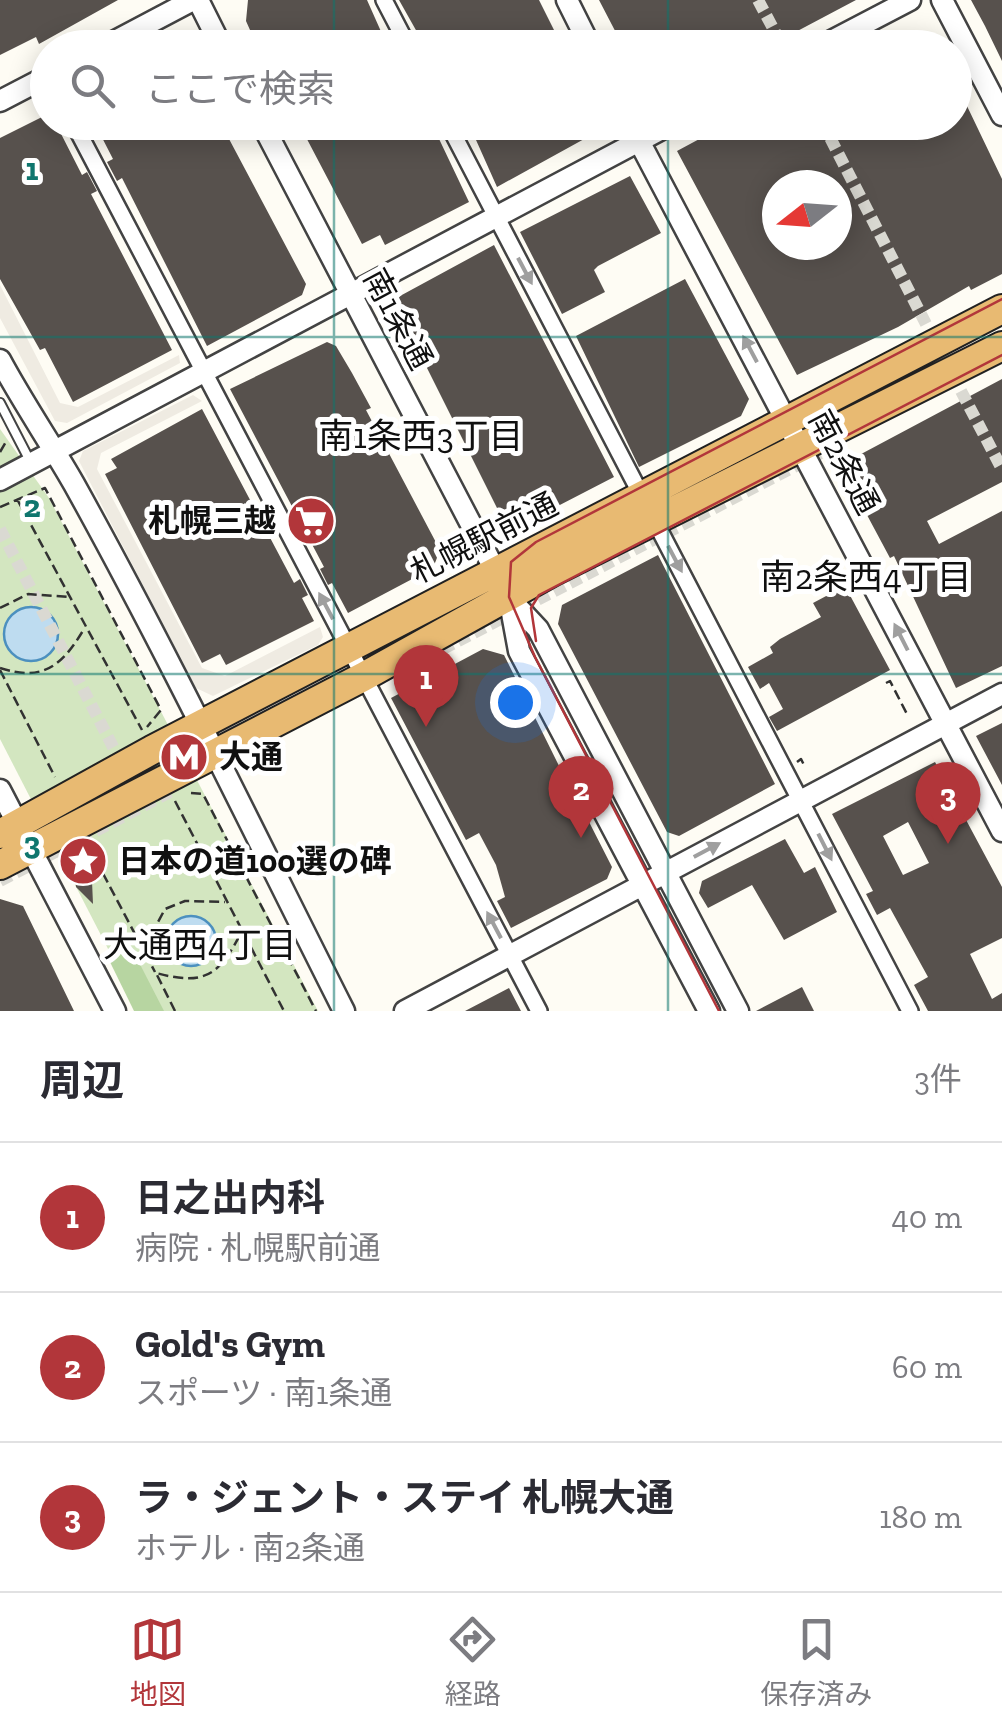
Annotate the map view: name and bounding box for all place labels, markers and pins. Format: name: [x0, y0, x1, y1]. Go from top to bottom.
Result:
supermarket icon: 札幌三越: [285, 495, 337, 547]
place label: 札幌三越: [148, 502, 276, 540]
pin: 1: [394, 644, 458, 727]
metro station icon: 大通: [158, 731, 210, 783]
place label: 大通: [219, 738, 283, 776]
pin: 2: [548, 756, 614, 838]
pin: 3: [916, 762, 980, 844]
place icon: 日本の道100選の碑: [57, 835, 109, 887]
place label: 日本の道100選の碑: [118, 842, 392, 880]

